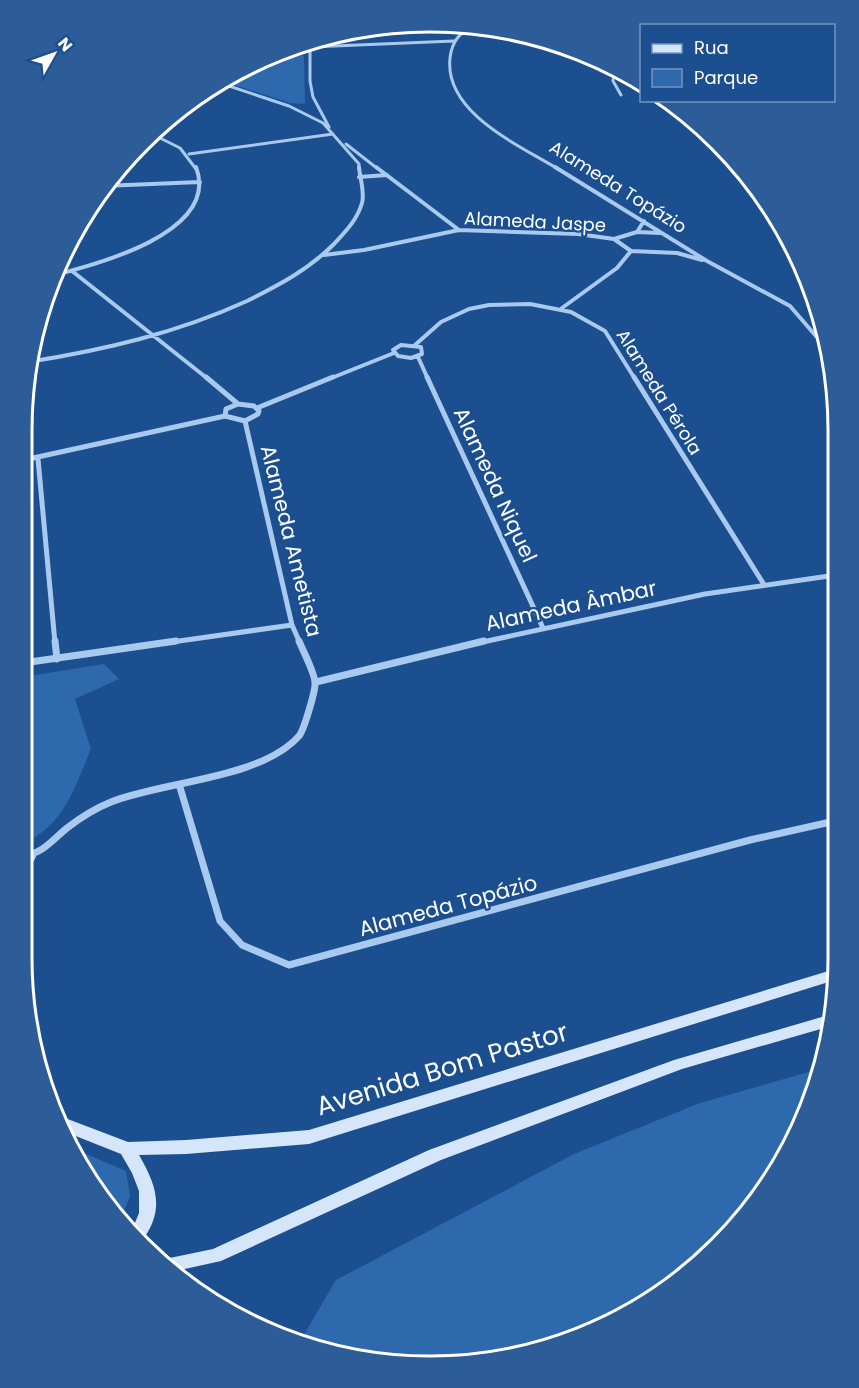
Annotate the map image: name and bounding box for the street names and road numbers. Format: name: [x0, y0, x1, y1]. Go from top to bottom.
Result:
street label: Alameda Topázio: [545, 134, 692, 239]
street label: Alameda Jaspe: [463, 205, 607, 238]
street label: Alameda Pérola: [611, 324, 708, 459]
street label: Alameda Niquel: [447, 403, 544, 567]
street label: Alameda Ametista: [254, 442, 329, 640]
street label: Alameda Âmbar: [483, 573, 659, 638]
street label: Alameda Topázio: [355, 868, 540, 943]
street label: Avenida Bom Pastor: [312, 1014, 572, 1124]

